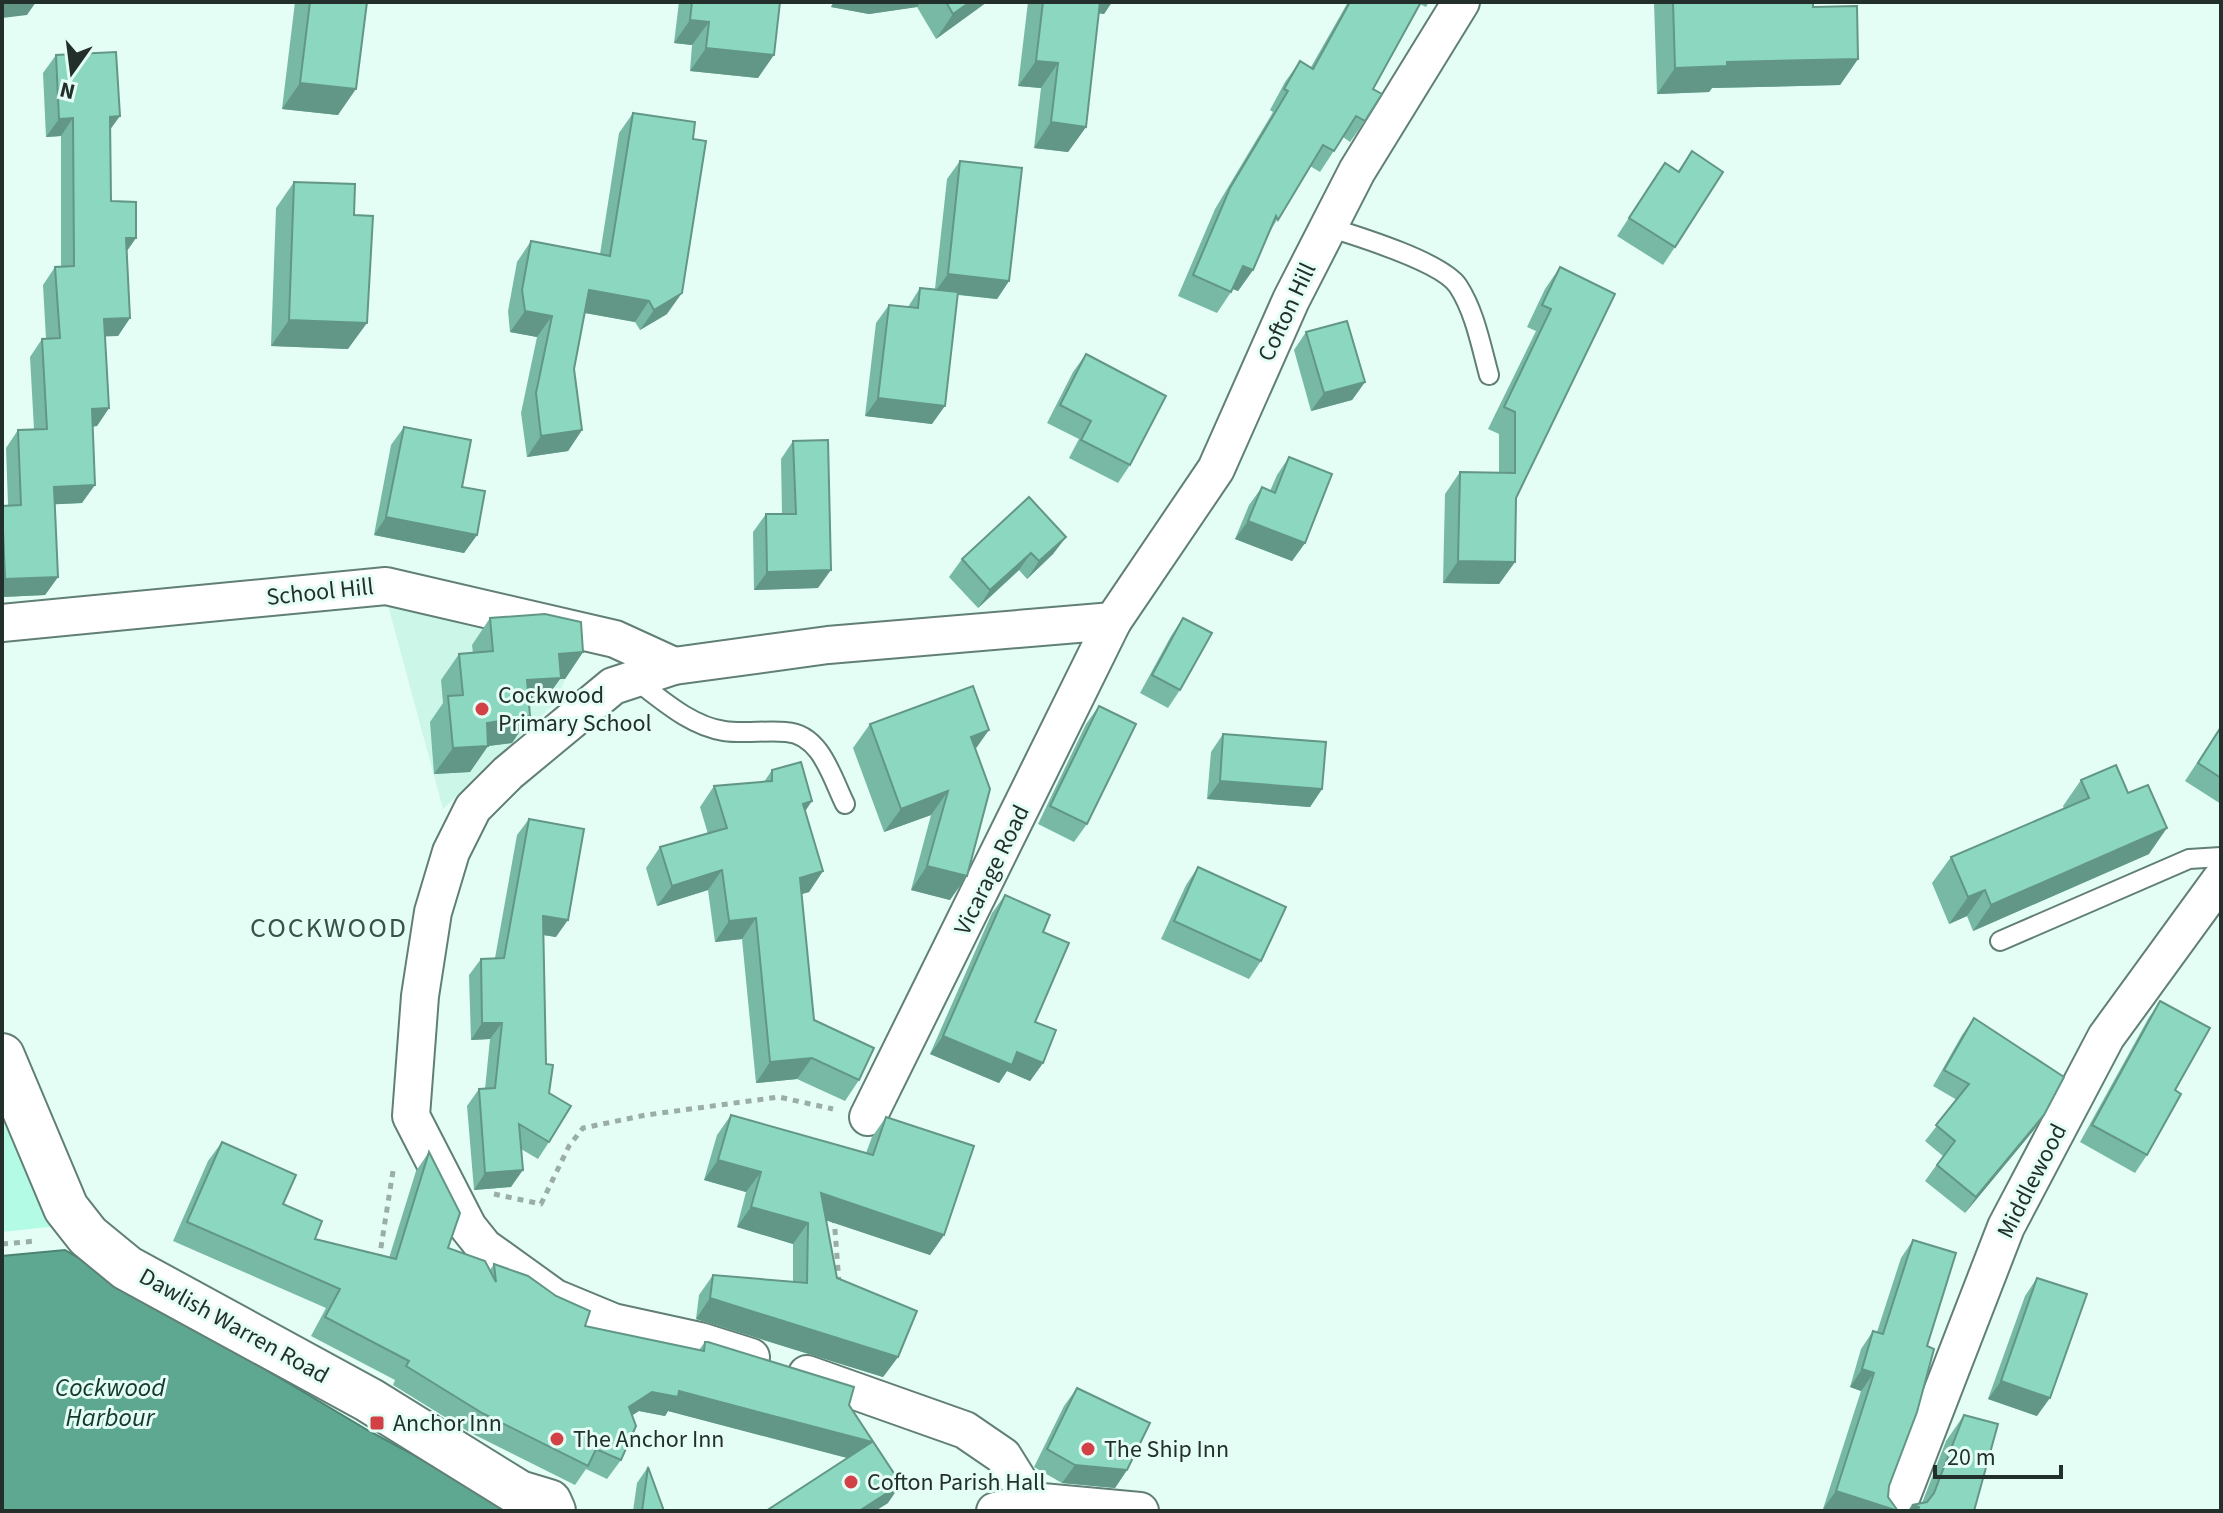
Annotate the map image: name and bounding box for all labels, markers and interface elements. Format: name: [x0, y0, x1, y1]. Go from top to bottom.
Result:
north arrow: [32, 32, 112, 112]
text: N: [56, 73, 78, 108]
street label: Cofton Hill: [1249, 257, 1325, 367]
street label: School Hill: [265, 569, 375, 615]
place label: Cockwood Primary School: [498, 678, 652, 741]
marker: Cockwood Primary School: [473, 700, 491, 718]
street label: Vicarage Road: [945, 799, 1039, 941]
district label: COCKWOOD: [250, 908, 408, 948]
street label: Middlewood: [1988, 1118, 2076, 1244]
street label: Dawlish Warren Road: [133, 1259, 335, 1393]
water label: Cockwood Harbour: [55, 1369, 166, 1436]
place label: Anchor Inn: [393, 1406, 502, 1441]
marker: Anchor Inn: [368, 1414, 386, 1432]
place label: The Anchor Inn: [573, 1422, 725, 1457]
scale bar: [1935, 1429, 2061, 1479]
marker: The Anchor Inn: [548, 1430, 566, 1448]
place label: The Ship Inn: [1104, 1432, 1229, 1467]
marker: The Ship Inn: [1079, 1440, 1097, 1458]
text: 20 m: [1947, 1440, 1996, 1475]
place label: Cofton Parish Hall: [867, 1465, 1045, 1500]
marker: Cofton Parish Hall: [842, 1473, 860, 1491]

